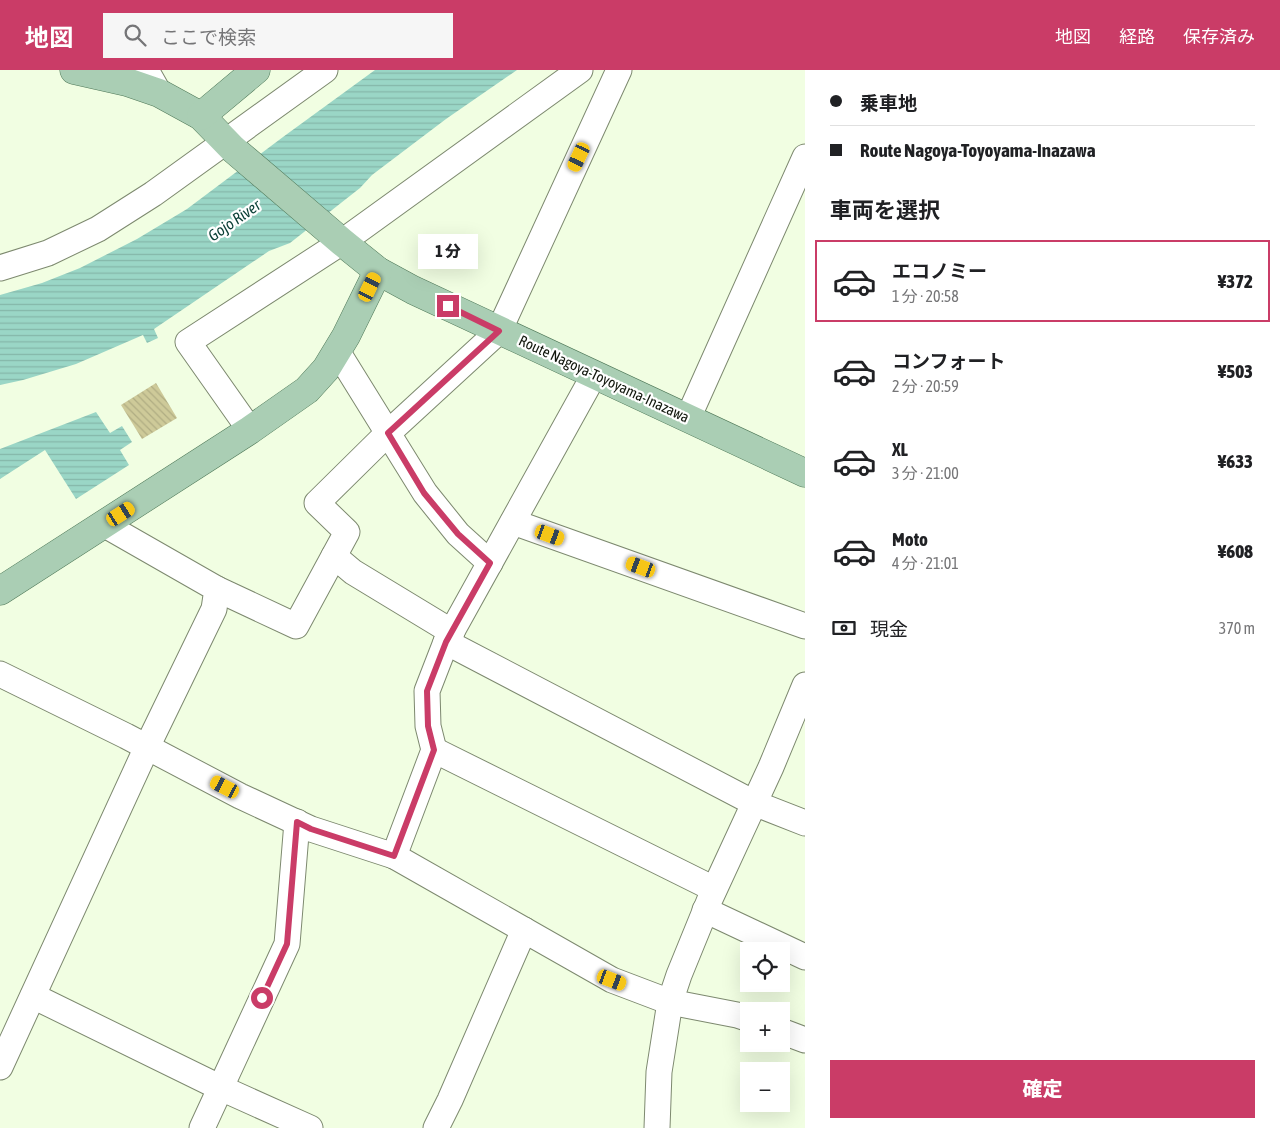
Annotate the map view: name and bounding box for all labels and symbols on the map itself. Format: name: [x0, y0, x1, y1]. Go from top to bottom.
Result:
car: [565, 140, 592, 174]
water label: Gojo River: [204, 195, 265, 245]
callout: 1 分: [418, 234, 478, 268]
car: [356, 270, 383, 304]
route end: [437, 295, 459, 317]
street label: Route Nagoya-Toyoyama-Inazawa: [516, 332, 692, 426]
car: [104, 500, 137, 528]
car: [533, 523, 566, 547]
car: [624, 555, 657, 579]
car: [208, 774, 241, 800]
car: [595, 968, 628, 992]
route start: [251, 987, 273, 1009]

